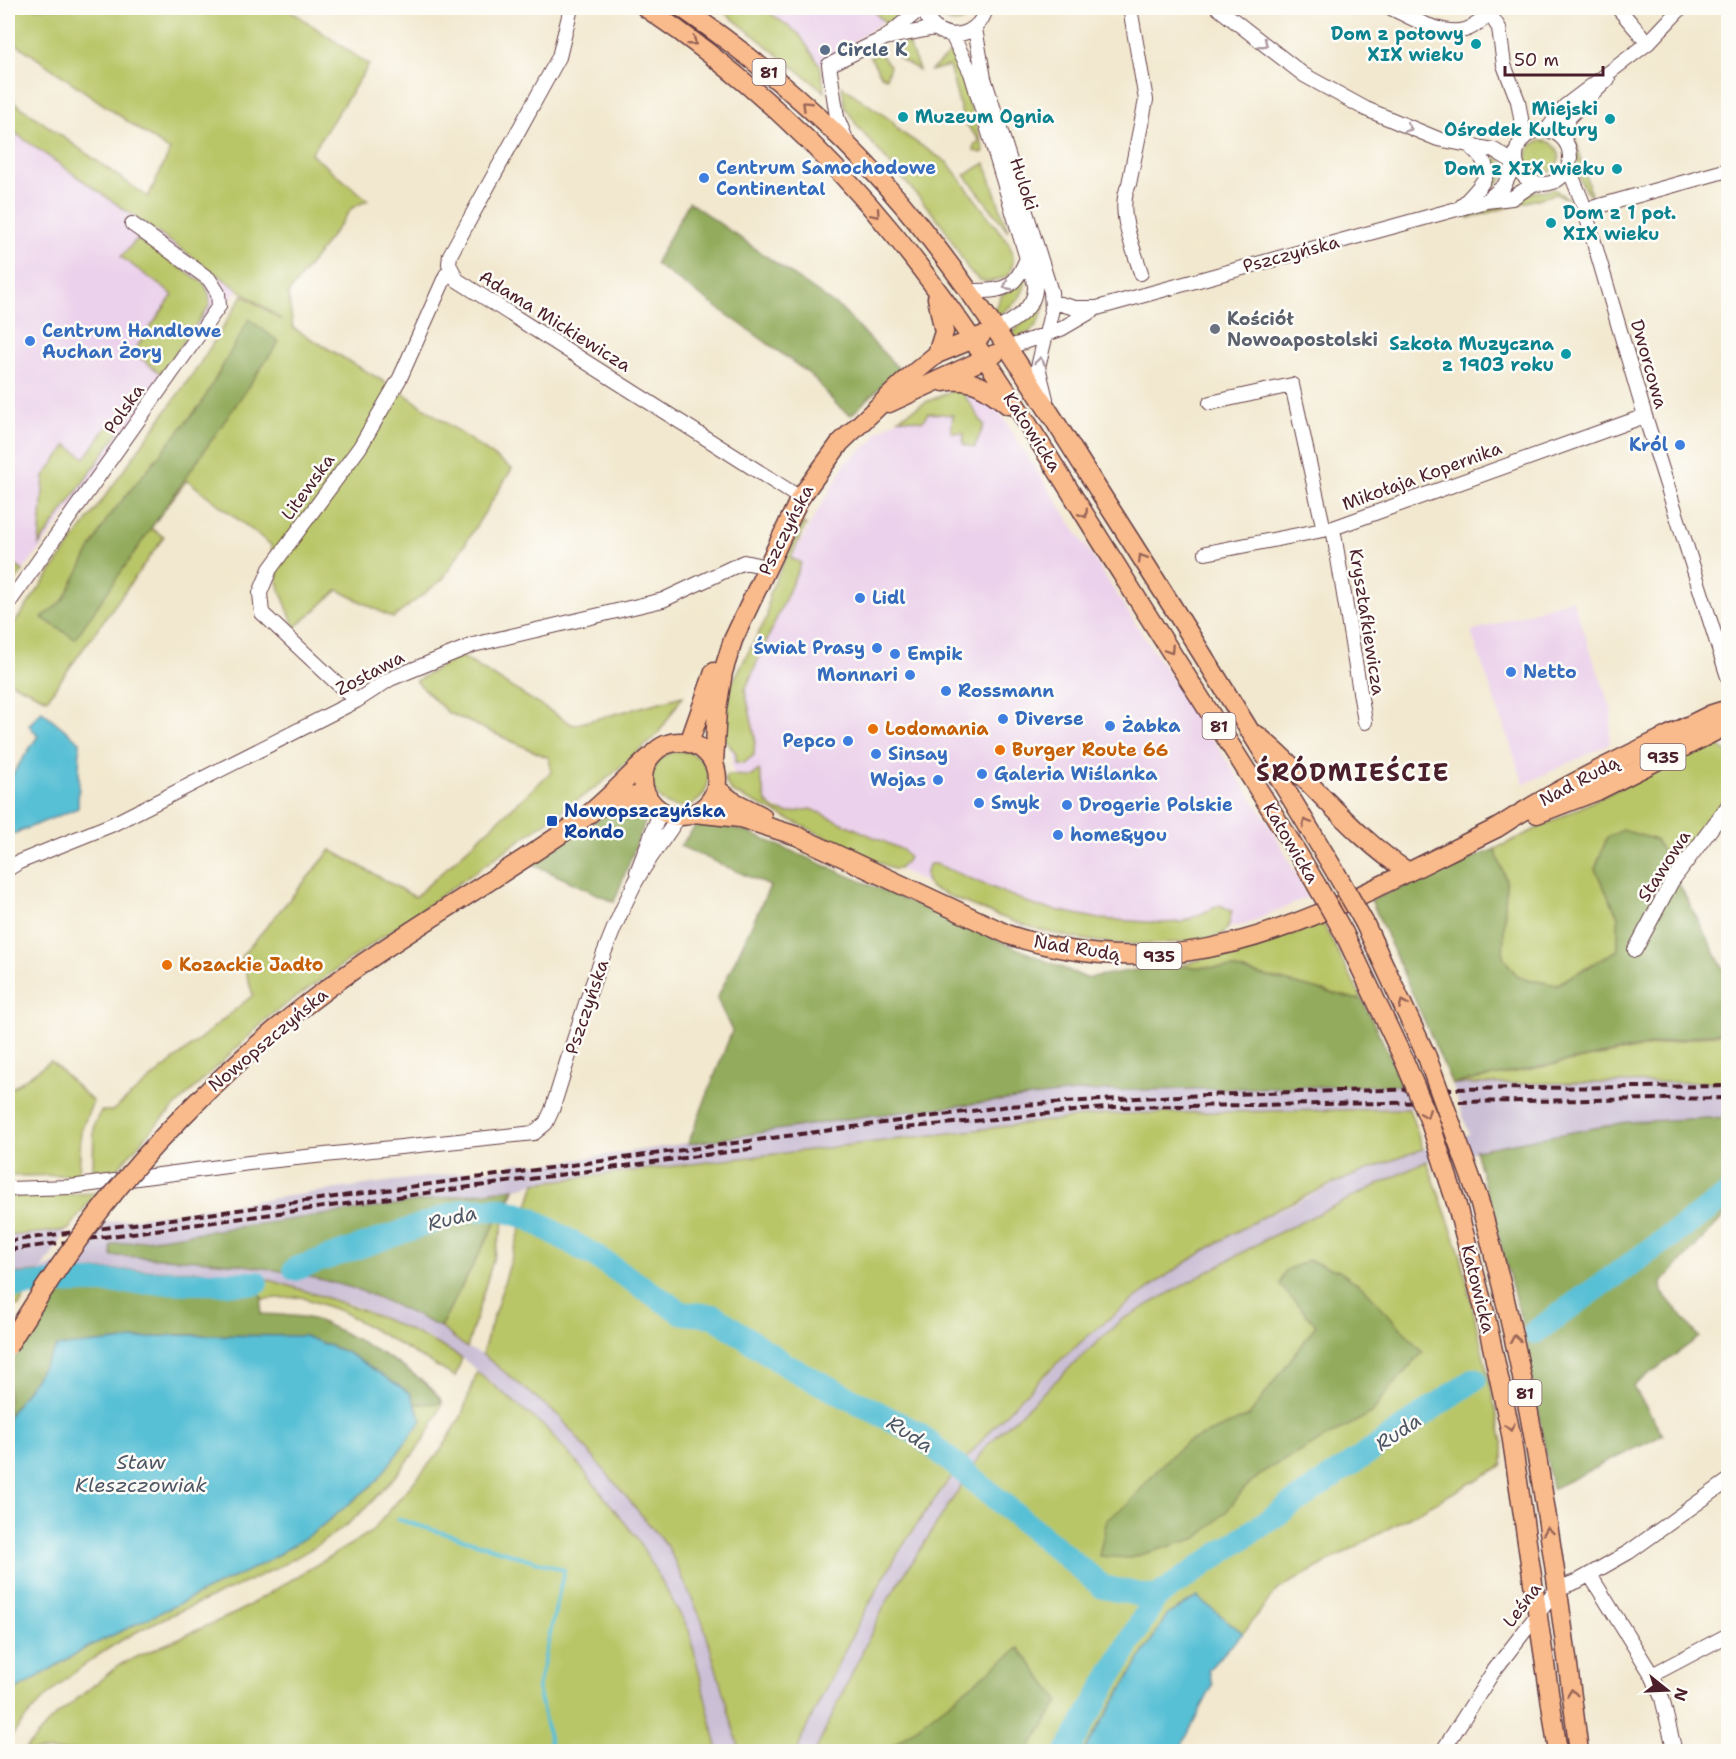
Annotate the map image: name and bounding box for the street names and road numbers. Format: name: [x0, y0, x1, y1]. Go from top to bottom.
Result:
road number: 81: [752, 59, 786, 85]
street label: Huloki: [1004, 154, 1044, 214]
street label: Pszczyńska: [1240, 230, 1342, 278]
street label: Adama Mickiewicza: [475, 265, 635, 377]
street label: Dworcowa: [1625, 317, 1673, 411]
street label: Polska: [98, 379, 150, 439]
street label: Katowicka: [997, 388, 1067, 476]
street label: Mikołaja Kopernika: [1339, 436, 1505, 516]
street label: Litewska: [276, 449, 340, 525]
street label: Pszczyńska: [753, 481, 819, 579]
street label: Krysztafkiewicza: [1344, 547, 1390, 697]
street label: Zostawa: [332, 645, 408, 701]
road number: 81: [1202, 713, 1236, 739]
road number: 935: [1640, 744, 1686, 770]
street label: Nad Rudą: [1535, 750, 1624, 812]
street label: Katowicka: [1257, 798, 1325, 888]
street label: Stawowa: [1632, 826, 1696, 906]
street label: Nad Rudą: [1032, 929, 1123, 967]
road number: 935: [1136, 943, 1182, 969]
street label: Pszczyńska: [560, 956, 614, 1058]
street label: Nowopszczyńska: [203, 983, 333, 1097]
street label: Katowicka: [1455, 1242, 1501, 1336]
road number: 81: [1508, 1380, 1541, 1406]
street label: Leśna: [1497, 1578, 1547, 1632]

